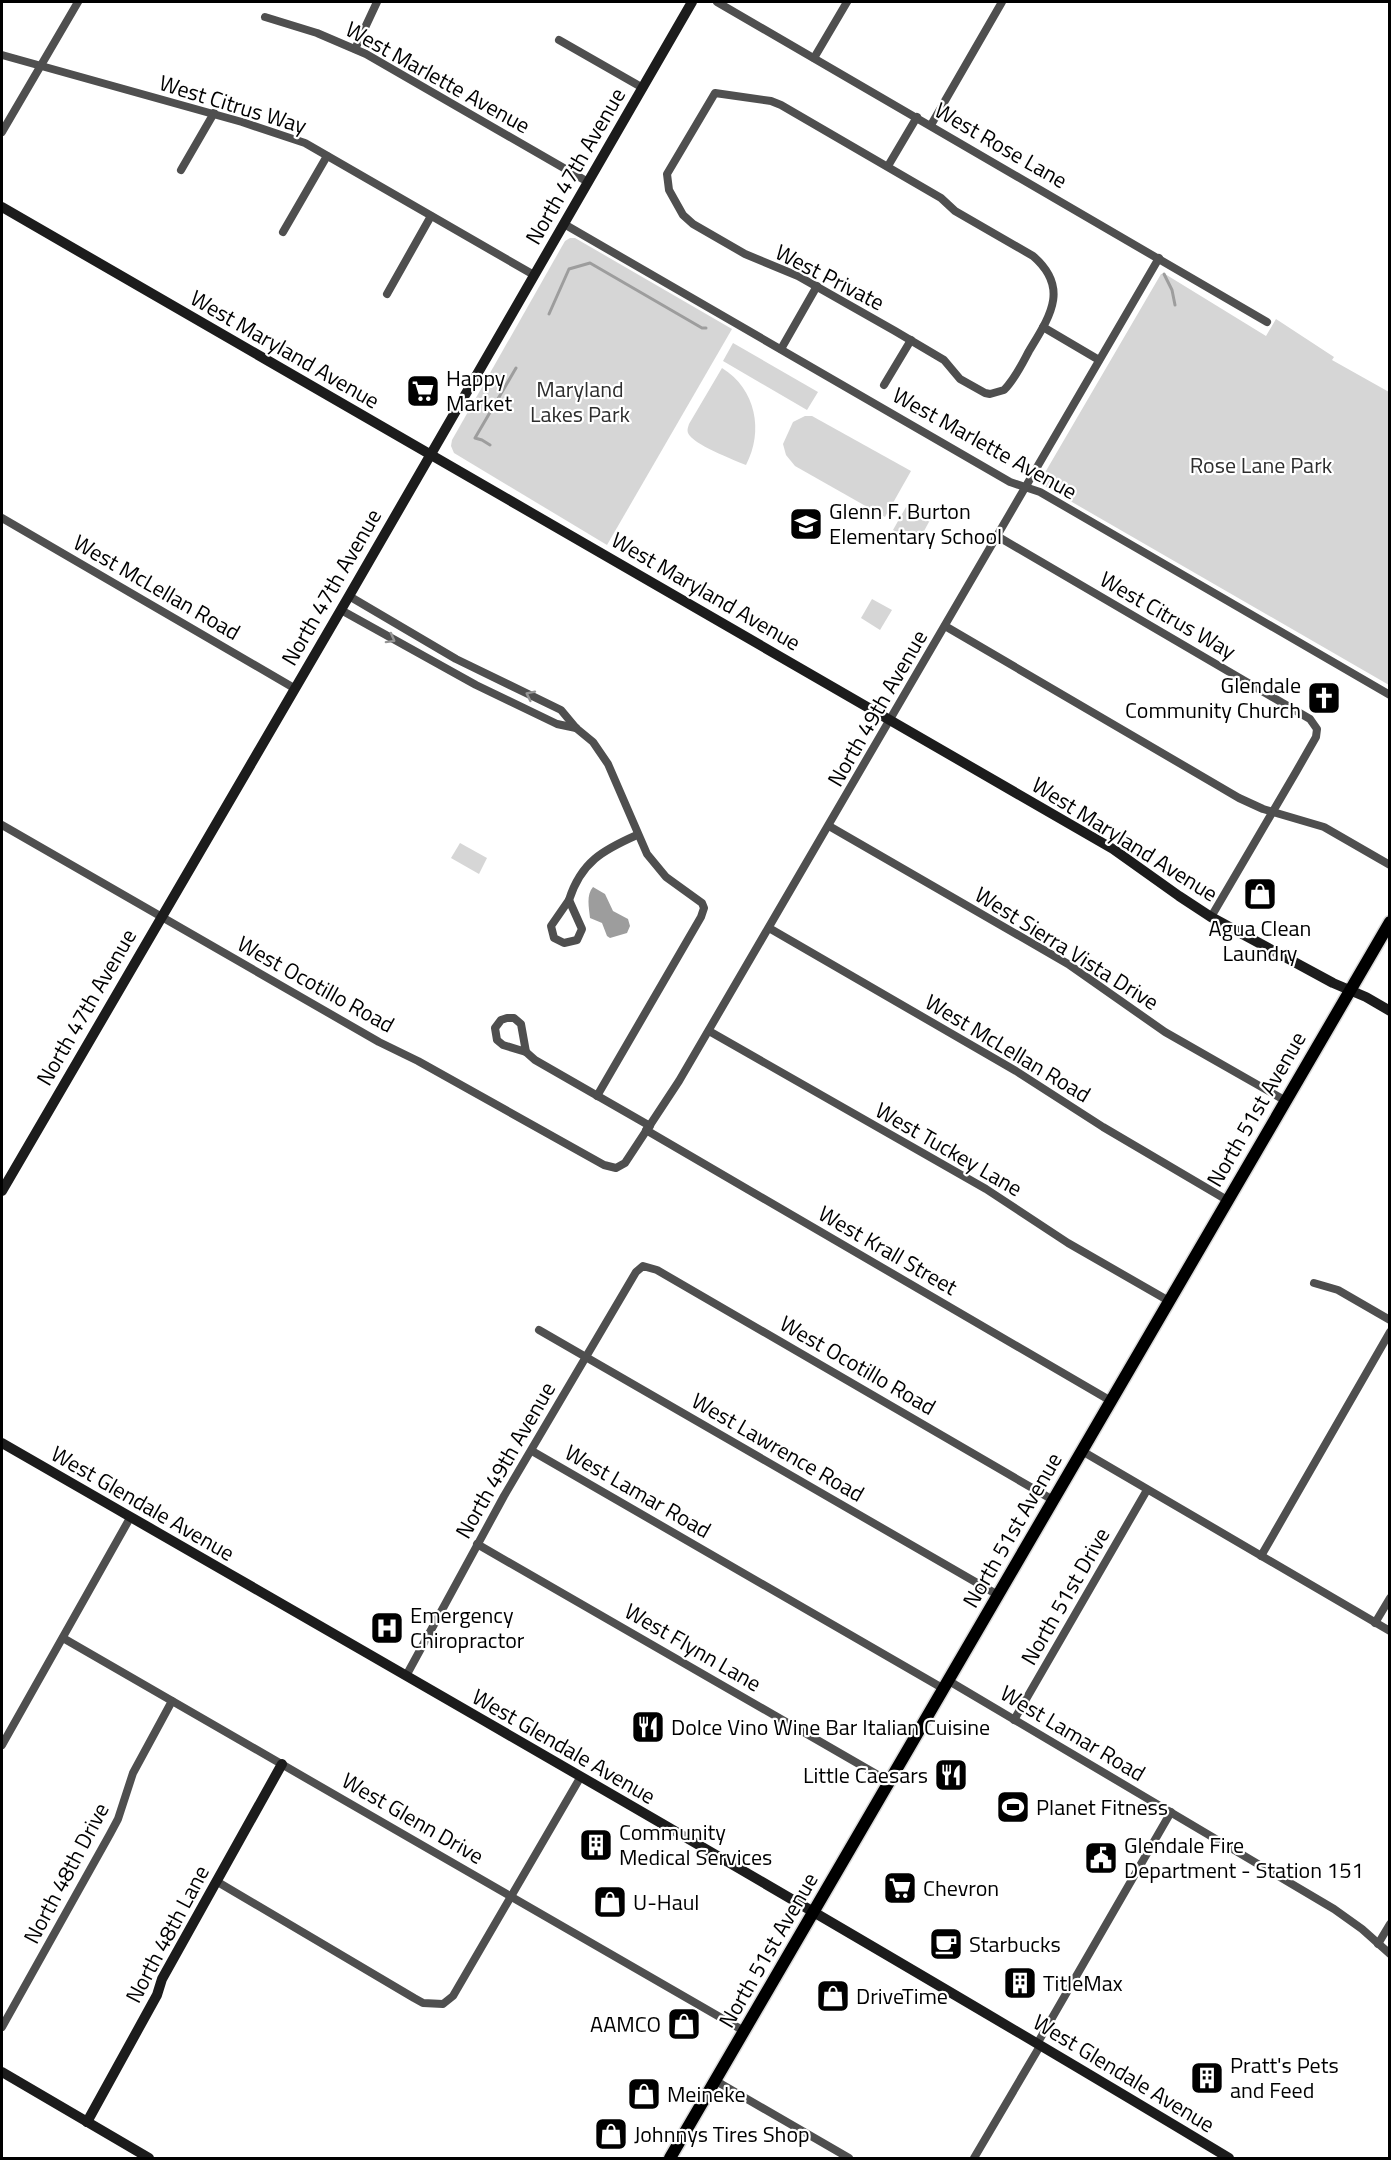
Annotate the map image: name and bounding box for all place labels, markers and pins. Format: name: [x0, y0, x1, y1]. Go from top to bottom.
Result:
place label: Happy Market: [446, 361, 512, 420]
supermarket icon: Happy Market: [405, 373, 441, 409]
place label: Glenn F. Burton Elementary School: [829, 494, 1002, 553]
school or university icon: Glenn F. Burton Elementary School: [788, 506, 824, 542]
place label: Glendale Community Church: [1125, 668, 1301, 727]
church icon: Glendale Community Church: [1306, 680, 1342, 716]
shop icon: Agua Clean Laundry: [1242, 876, 1278, 912]
place label: Agua Clean Laundry: [1209, 911, 1311, 970]
place label: Emergency Chiropractor: [410, 1598, 525, 1657]
hospital icon: Emergency Chiropractor: [369, 1610, 405, 1646]
restaurant icon: Dolce Vino Wine Bar Italian Cuisine: [630, 1709, 666, 1745]
place label: Dolce Vino Wine Bar Italian Cuisine: [671, 1710, 990, 1744]
restaurant icon: Little Caesars: [933, 1757, 969, 1793]
place label: Little Caesars: [803, 1758, 928, 1792]
sports icon: Planet Fitness: [995, 1789, 1031, 1825]
place label: Planet Fitness: [1036, 1790, 1168, 1824]
place label: Community Medical Services: [619, 1815, 772, 1874]
building icon: Community Medical Services: [578, 1827, 614, 1863]
place label: Glendale Fire Department - Station 151: [1124, 1828, 1364, 1887]
public building icon: Glendale Fire Department - Station 151: [1083, 1840, 1119, 1876]
supermarket icon: Chevron: [882, 1870, 918, 1906]
place label: Chevron: [923, 1871, 999, 1905]
shop icon: U-Haul: [592, 1884, 628, 1920]
place label: U-Haul: [633, 1885, 699, 1919]
cafe icon: Starbucks: [928, 1926, 964, 1962]
place label: Starbucks: [969, 1927, 1061, 1961]
building icon: TitleMax: [1002, 1965, 1038, 2001]
place label: TitleMax: [1043, 1966, 1123, 2000]
shop icon: DriveTime: [815, 1978, 851, 2014]
place label: DriveTime: [856, 1979, 948, 2013]
shop icon: AAMCO: [666, 2006, 702, 2042]
place label: AAMCO: [590, 2007, 661, 2041]
place label: Pratt's Pets and Feed: [1230, 2048, 1339, 2107]
building icon: Pratt's Pets and Feed: [1189, 2060, 1225, 2096]
shop icon: Meineke: [626, 2076, 662, 2112]
place label: Meineke: [667, 2077, 746, 2111]
shop icon: Johnnys Tires Shop: [593, 2116, 629, 2152]
place label: Johnnys Tires Shop: [634, 2117, 810, 2151]

